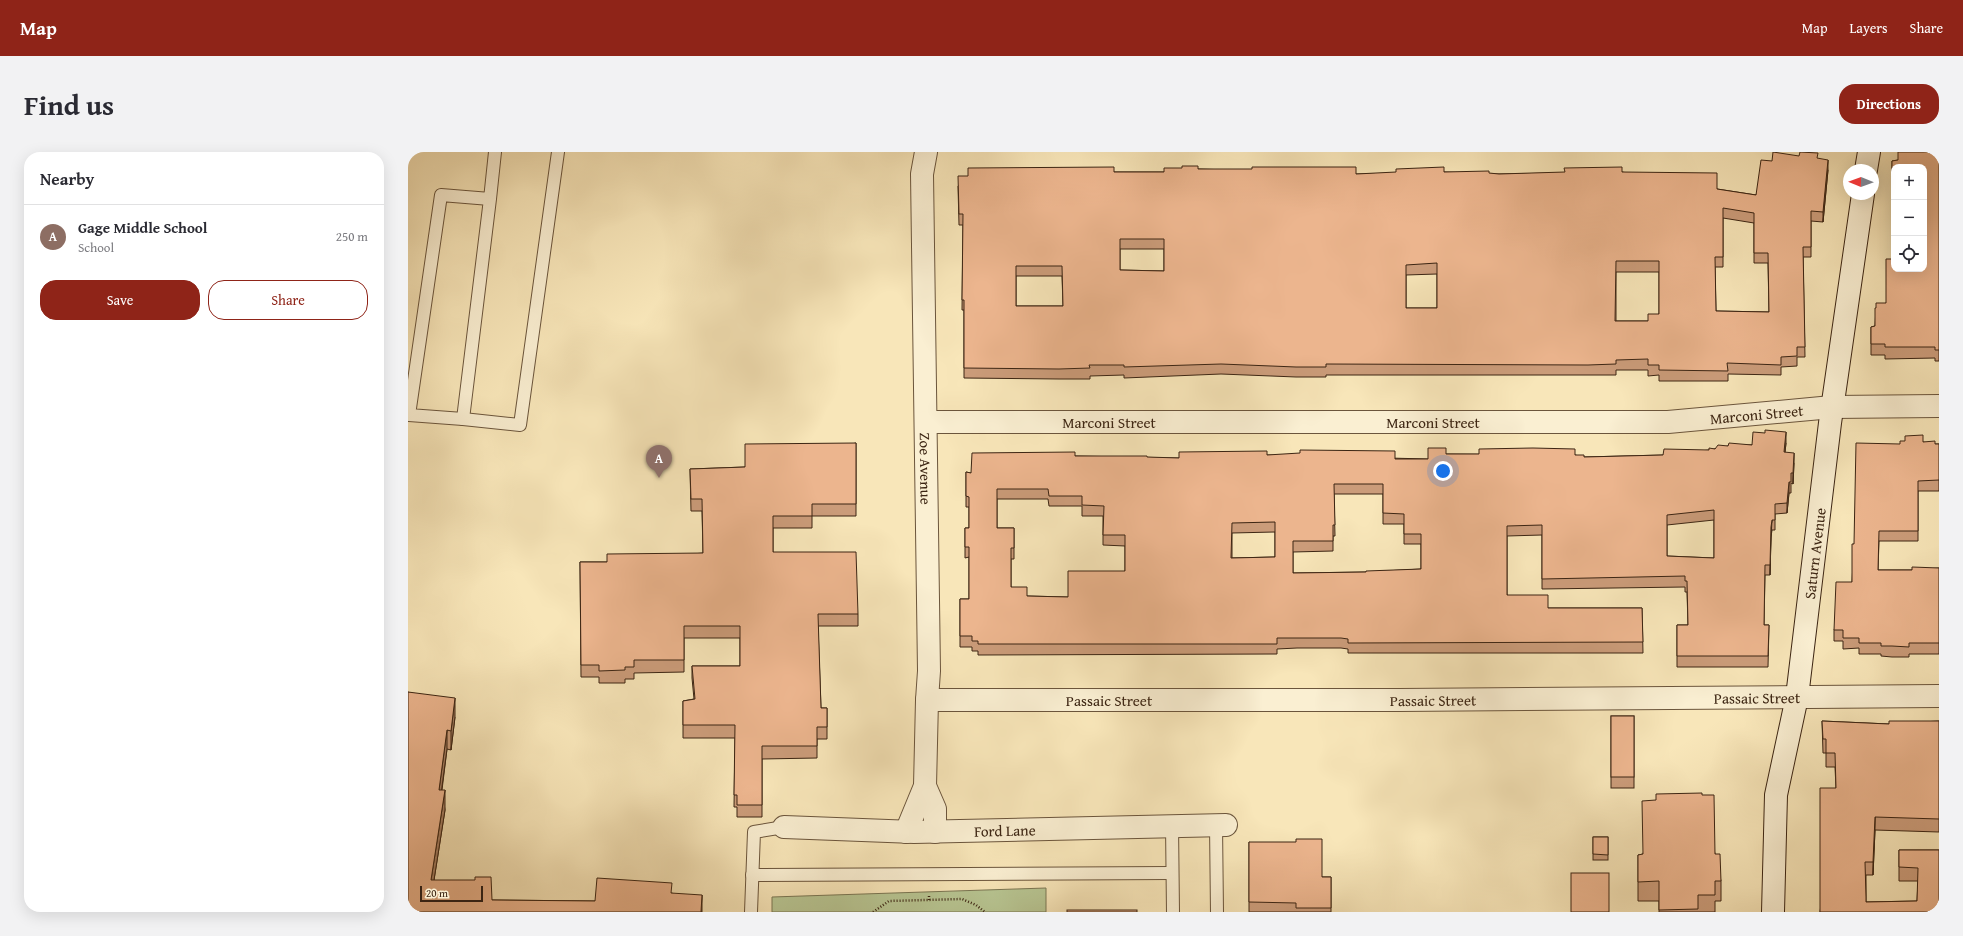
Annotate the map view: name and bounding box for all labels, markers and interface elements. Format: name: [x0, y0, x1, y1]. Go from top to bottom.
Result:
text: Map: [20, 14, 57, 42]
text: Map: [1802, 18, 1828, 38]
text: Layers: [1850, 18, 1888, 38]
text: Share: [1910, 18, 1943, 38]
text: Find us: [24, 84, 114, 125]
button: Directions: [1839, 84, 1939, 124]
north arrow: [1843, 164, 1879, 200]
map controls: [1891, 164, 1927, 272]
button: +: [1891, 164, 1927, 200]
text: Nearby: [40, 166, 94, 191]
button: −: [1891, 200, 1927, 236]
text: Gage Middle School: [78, 217, 208, 238]
text: A: [49, 227, 57, 246]
text: 250 m: [336, 227, 368, 246]
button: locate: [1891, 236, 1927, 272]
text: School: [78, 238, 114, 257]
button: Save: [40, 280, 200, 320]
button: Share: [208, 280, 368, 320]
street label: Marconi Street: [1709, 399, 1805, 429]
street label: Marconi Street: [1062, 412, 1157, 433]
street label: Marconi Street: [1386, 412, 1481, 433]
street label: Zoe Avenue: [915, 432, 937, 505]
pin: A: [646, 445, 672, 478]
your location: [1433, 461, 1453, 481]
street label: Saturn Avenue: [1798, 506, 1830, 600]
street label: Passaic Street: [1714, 687, 1801, 708]
street label: Passaic Street: [1390, 689, 1477, 711]
street label: Passaic Street: [1066, 690, 1153, 711]
street label: Ford Lane: [974, 819, 1036, 841]
scale bar: [420, 884, 483, 903]
text: 20 m: [426, 885, 448, 901]

